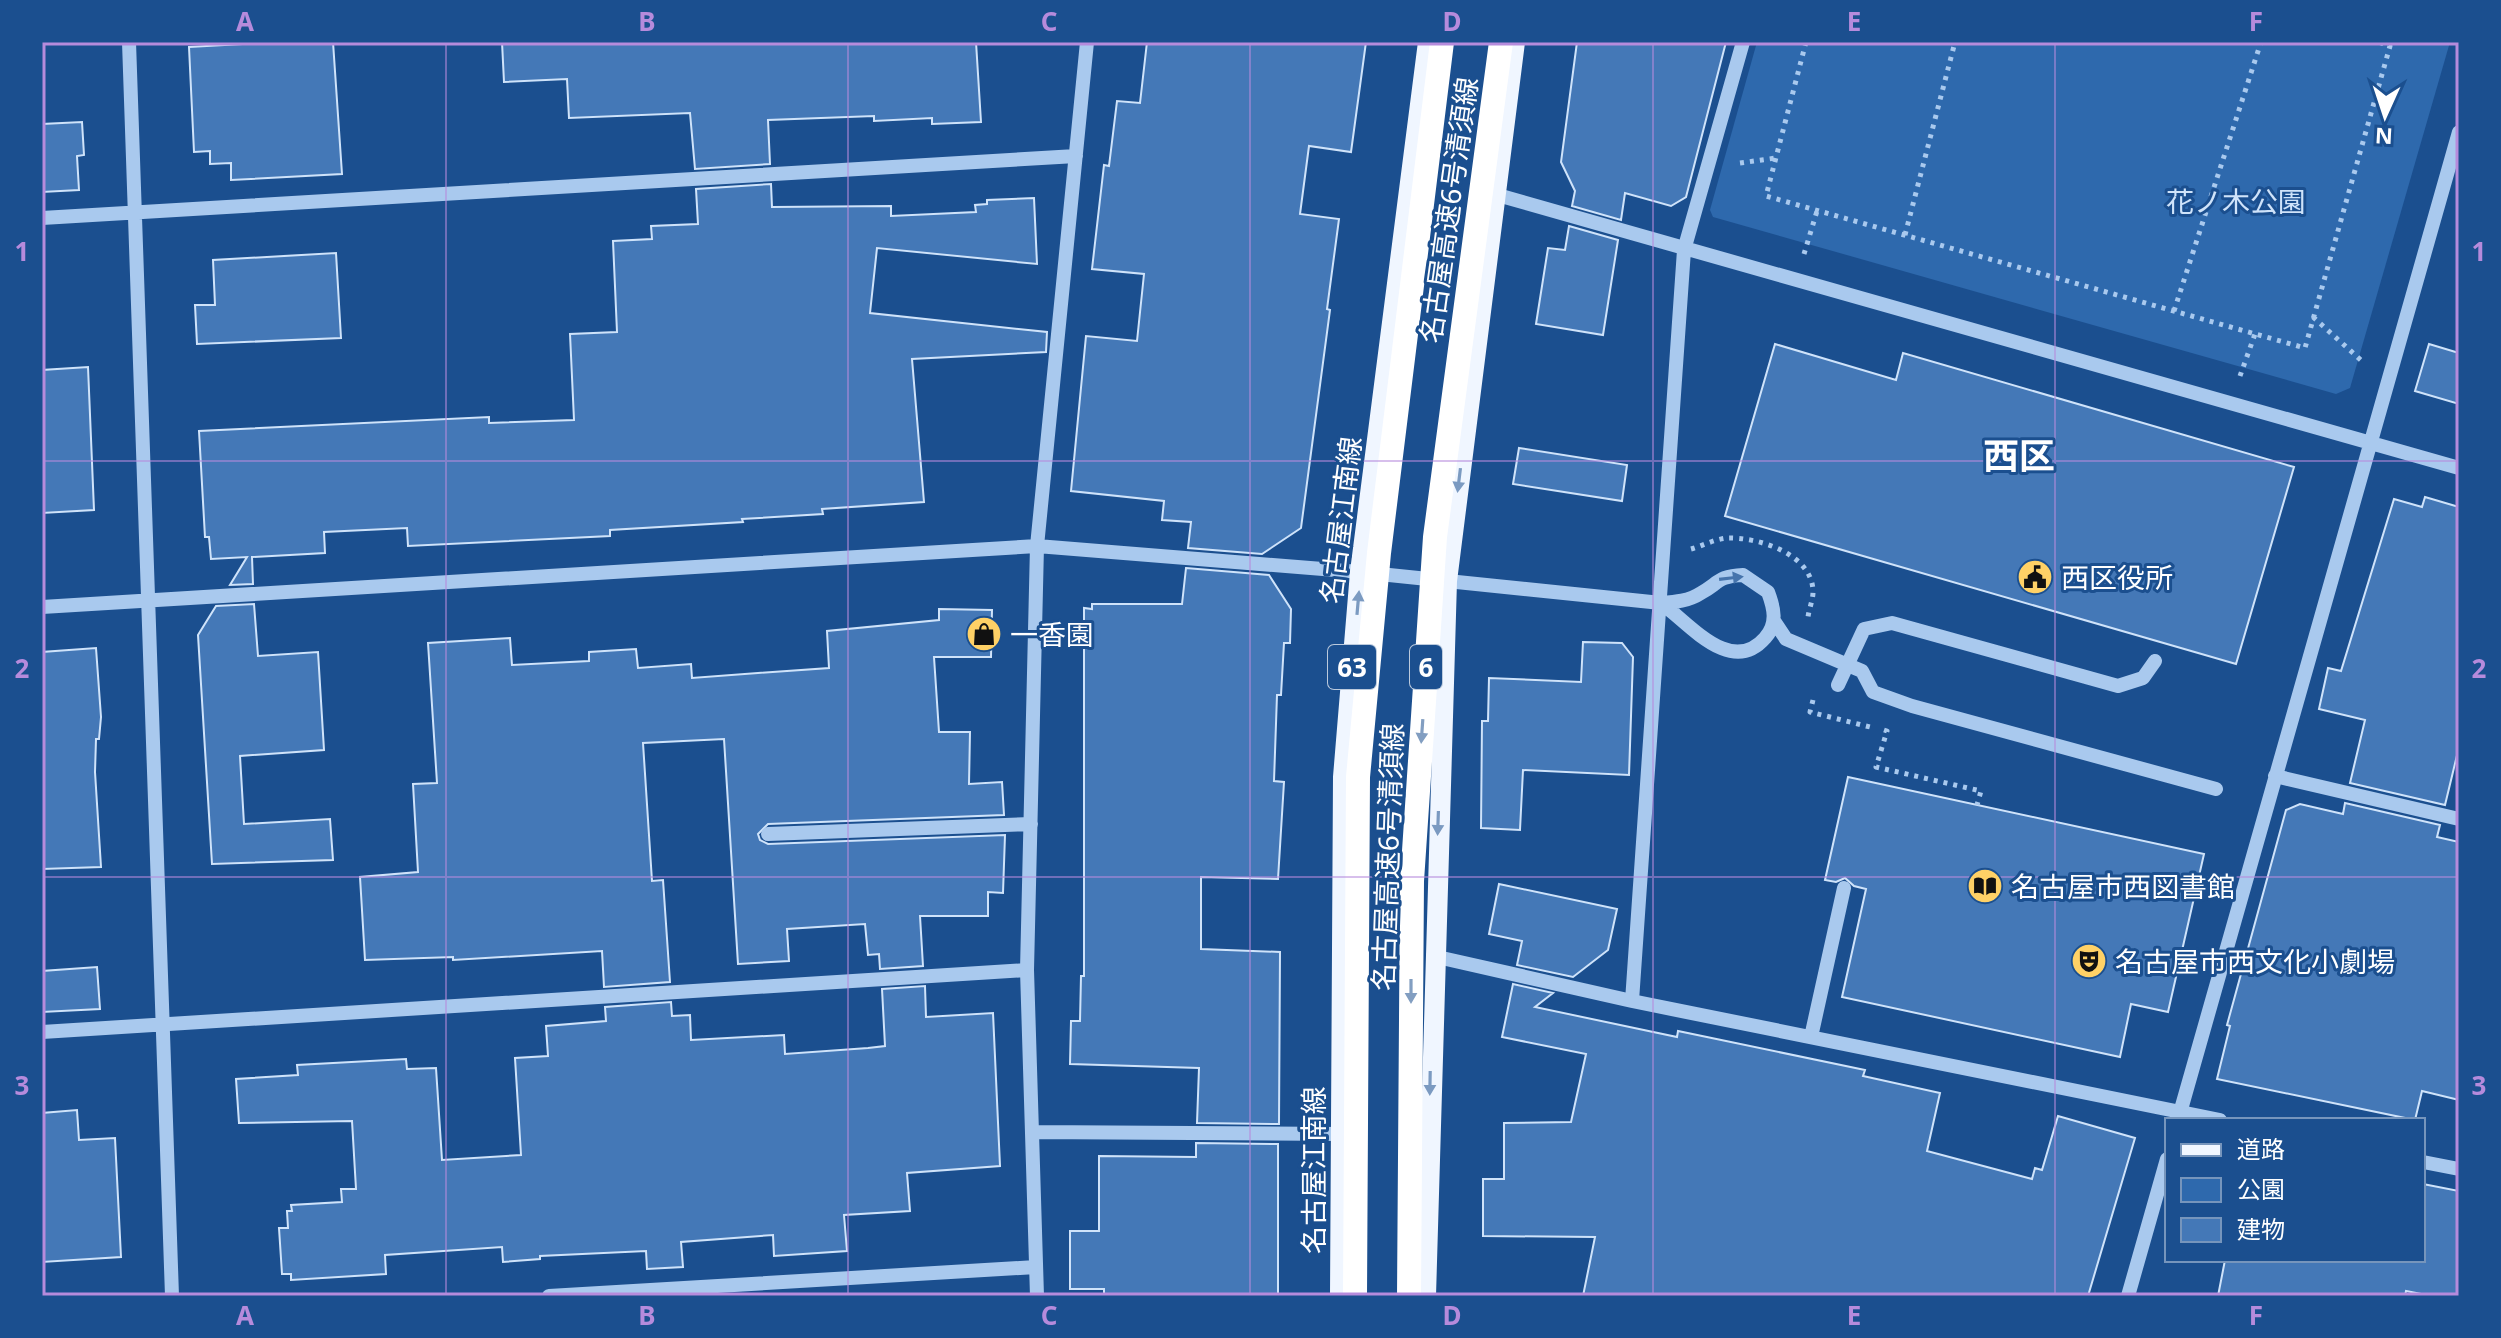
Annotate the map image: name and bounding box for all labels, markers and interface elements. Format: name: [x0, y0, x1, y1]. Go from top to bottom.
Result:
text: A: [236, 3, 254, 39]
text: B: [638, 3, 656, 39]
text: C: [1041, 3, 1057, 39]
text: D: [1442, 3, 1462, 39]
text: E: [1847, 3, 1861, 39]
text: F: [2249, 3, 2263, 39]
street label: 名古屋高速6号清須線: [1411, 75, 1485, 345]
north arrow: [2345, 76, 2425, 156]
text: N: [2374, 122, 2394, 152]
park label: 花ノ木公園: [2166, 182, 2306, 220]
text: 1: [15, 233, 29, 269]
text: 1: [2472, 233, 2486, 269]
district label: 西区: [1983, 431, 2055, 480]
street label: 名古屋江南線: [1311, 434, 1369, 606]
one-way arrow: [1452, 468, 1465, 493]
public building icon: 西区役所: [2016, 558, 2054, 596]
place label: 西区役所: [2061, 558, 2173, 596]
one-way arrow: [1719, 571, 1744, 584]
one-way arrow: [1352, 590, 1365, 615]
shop icon: 一香園: [965, 615, 1003, 653]
place label: 一香園: [1010, 615, 1094, 653]
road number: 63: [1328, 645, 1376, 689]
road number: 6: [1410, 645, 1442, 689]
text: 2: [15, 650, 30, 686]
text: 2: [2472, 650, 2487, 686]
one-way arrow: [1415, 719, 1428, 744]
street label: 名古屋高速6号清須線: [1363, 722, 1411, 992]
one-way arrow: [1431, 811, 1444, 836]
library icon: 名古屋市西図書館: [1966, 867, 2004, 905]
place label: 名古屋市西図書館: [2011, 867, 2235, 905]
theatre icon: 名古屋市西文化小劇場: [2070, 942, 2108, 980]
place label: 名古屋市西文化小劇場: [2115, 942, 2395, 980]
one-way arrow: [1405, 979, 1417, 1004]
text: 3: [15, 1067, 29, 1103]
text: 3: [2472, 1067, 2486, 1103]
one-way arrow: [1424, 1071, 1437, 1096]
street label: 名古屋江南線: [1294, 1086, 1332, 1254]
legend: [2165, 1118, 2425, 1262]
text: 道路: [2237, 1132, 2285, 1165]
text: 公園: [2237, 1172, 2285, 1205]
text: 建物: [2237, 1212, 2285, 1245]
text: A: [236, 1297, 254, 1333]
text: B: [638, 1297, 656, 1333]
text: C: [1041, 1297, 1057, 1333]
text: D: [1442, 1297, 1462, 1333]
text: E: [1847, 1297, 1861, 1333]
text: F: [2249, 1297, 2263, 1333]

